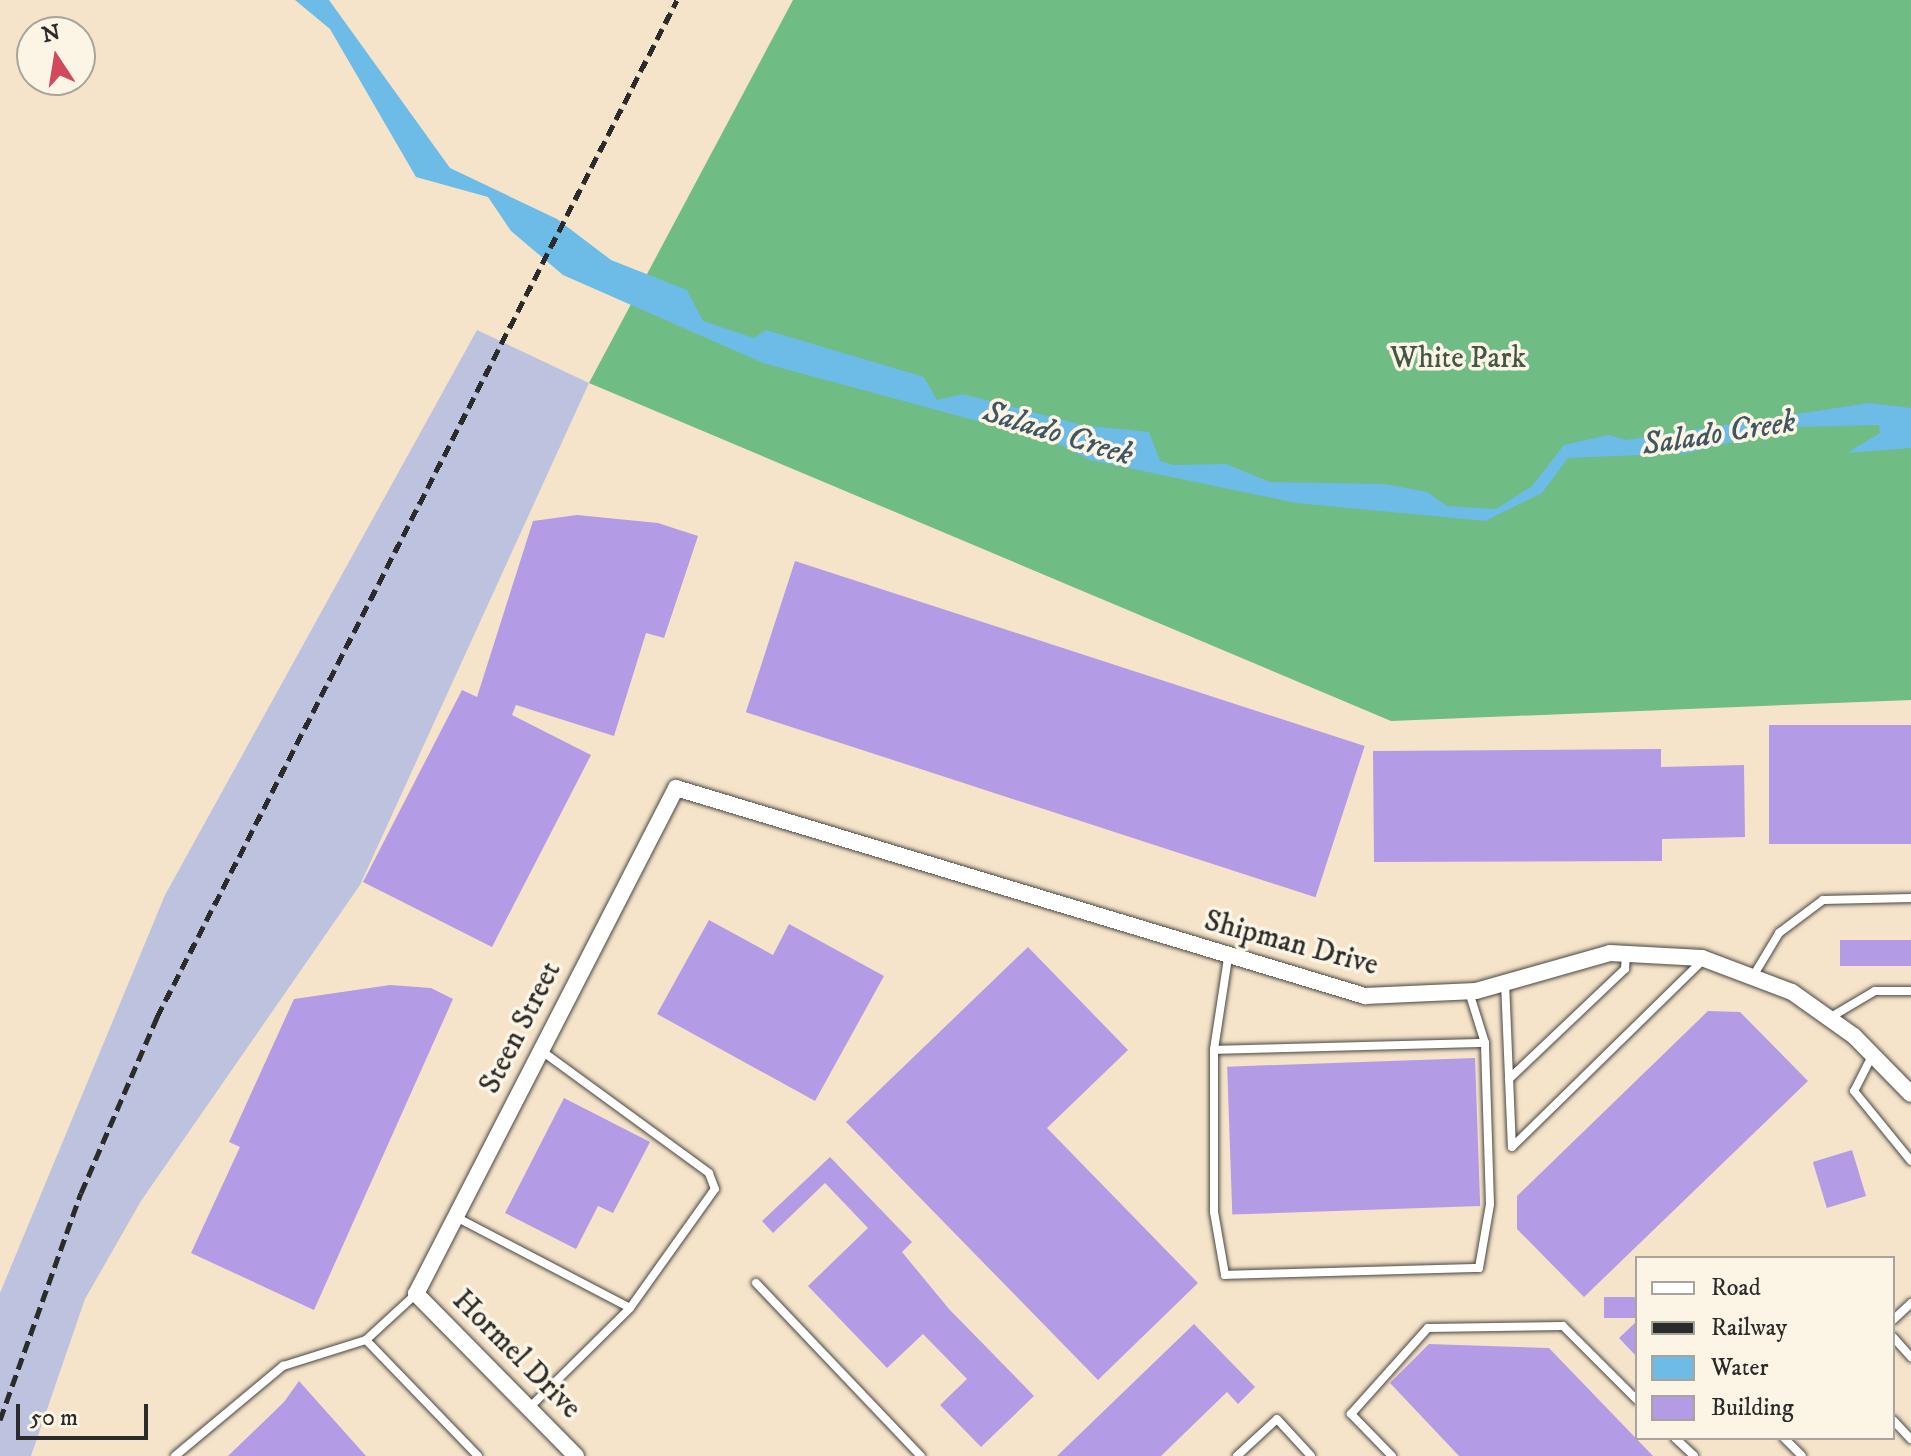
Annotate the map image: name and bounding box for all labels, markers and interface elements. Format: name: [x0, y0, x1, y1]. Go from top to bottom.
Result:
north arrow: [16, 16, 96, 96]
text: N: [40, 19, 63, 49]
park label: White Park: [1390, 341, 1526, 377]
water label: Salado Creek: [979, 393, 1137, 475]
water label: Salado Creek: [1640, 403, 1798, 465]
street label: Shipman Drive: [1200, 904, 1382, 984]
street label: Steen Street: [472, 956, 570, 1100]
legend: [1635, 1256, 1895, 1440]
text: Road: [1711, 1273, 1761, 1303]
street label: Hormel Drive: [444, 1283, 588, 1427]
text: Railway: [1711, 1313, 1787, 1343]
text: Water: [1711, 1353, 1768, 1383]
scale bar: [20, 1388, 152, 1438]
text: Building: [1711, 1393, 1794, 1423]
text: 50 m: [30, 1403, 78, 1433]

